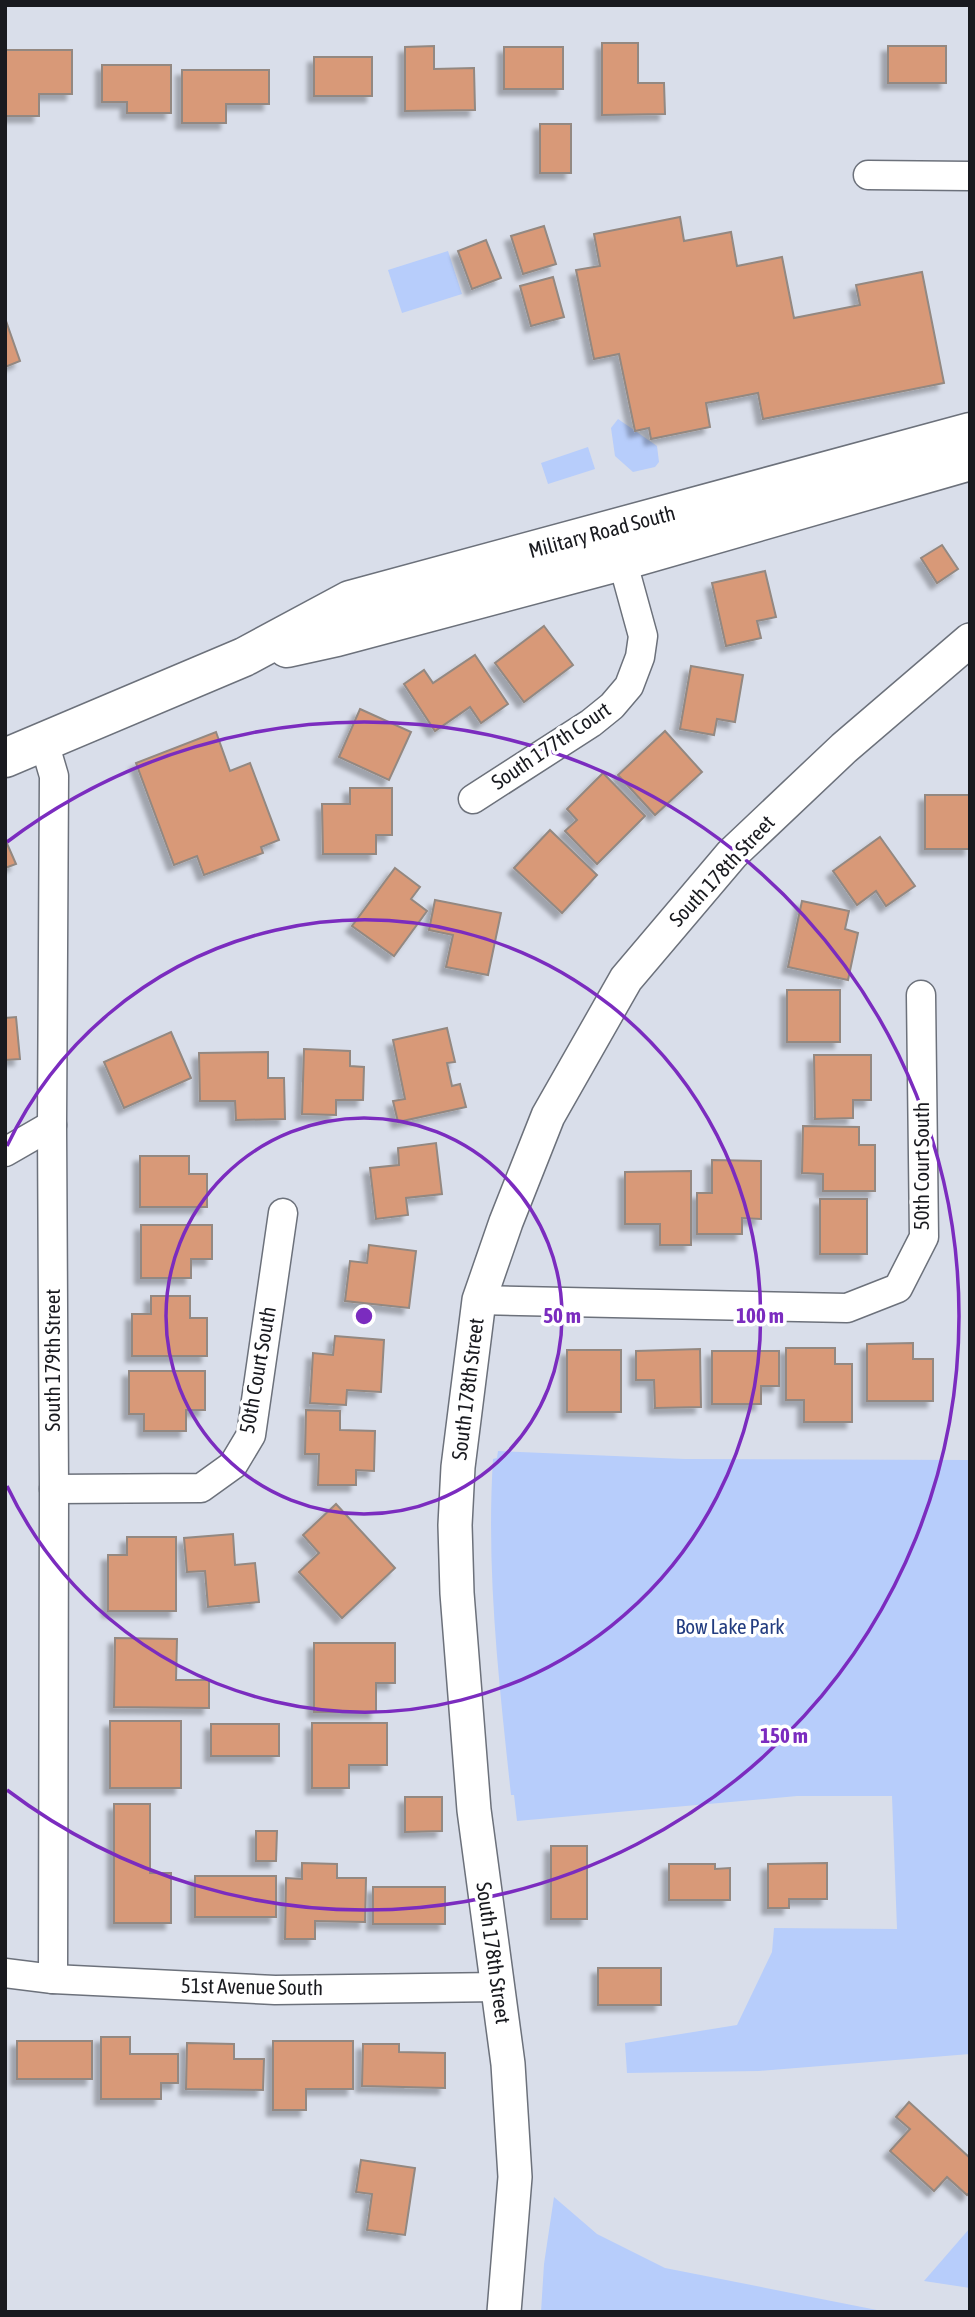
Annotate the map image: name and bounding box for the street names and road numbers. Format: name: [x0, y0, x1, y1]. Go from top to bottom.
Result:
street label: Military Road South: [526, 500, 678, 562]
street label: South 177th Court: [486, 697, 614, 794]
street label: South 178th Street: [664, 810, 779, 931]
street label: 50th Court South: [909, 1102, 933, 1230]
street label: South 179th Street: [40, 1289, 64, 1431]
street label: 50th Court South: [234, 1305, 280, 1435]
street label: South 178th Street: [446, 1317, 488, 1461]
street label: South 178th Street: [472, 1881, 516, 2025]
street label: 51st Avenue South: [181, 1973, 323, 1999]

